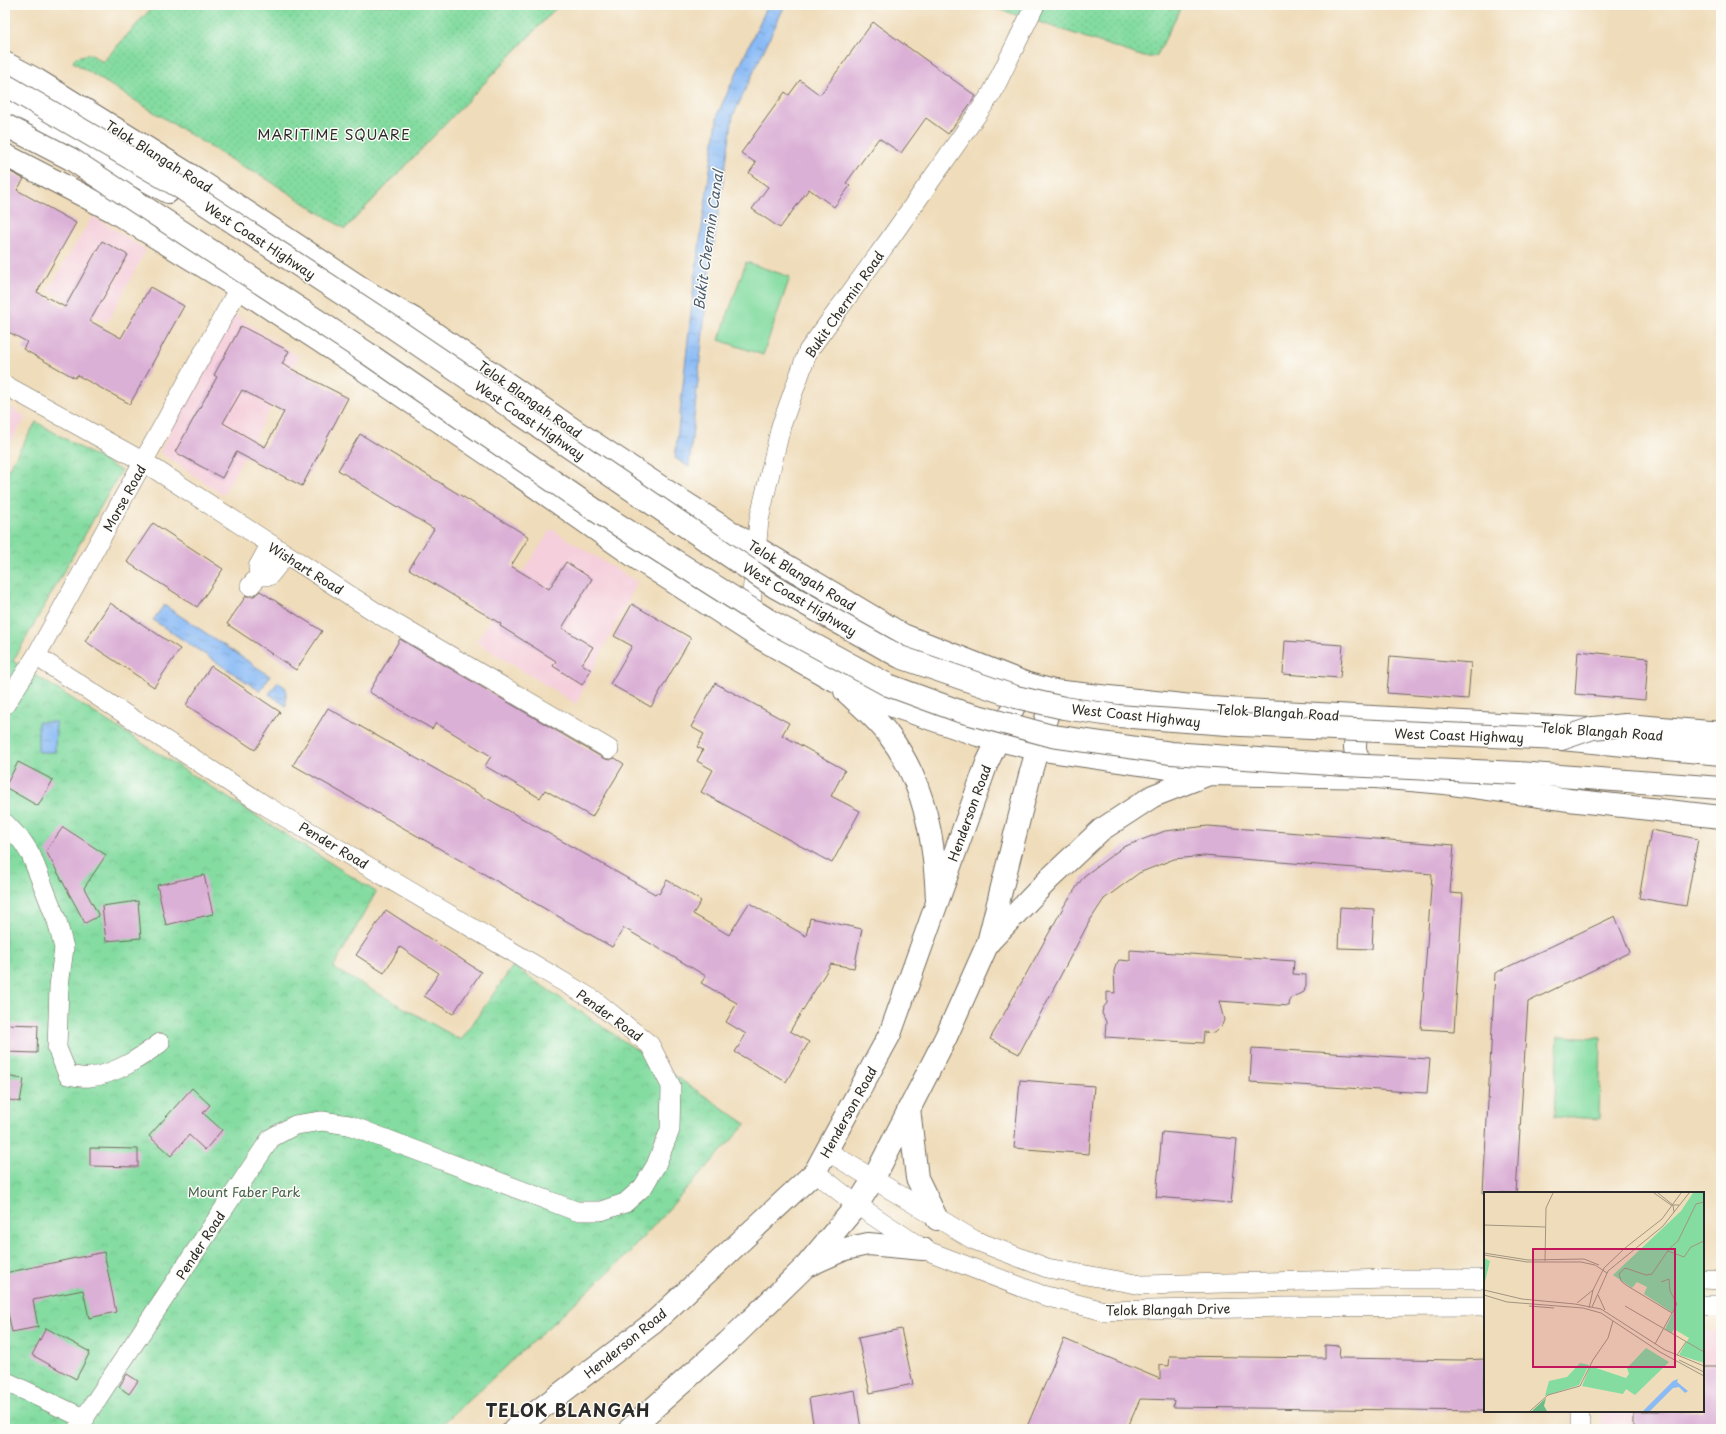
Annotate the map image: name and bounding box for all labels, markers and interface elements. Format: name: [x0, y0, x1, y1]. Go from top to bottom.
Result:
street label: Telok Blangah Road: [102, 115, 216, 197]
district label: MARITIME SQUARE: [257, 124, 411, 145]
water label: Bukit Chermin Canal: [688, 167, 728, 311]
street label: West Coast Highway: [200, 197, 320, 283]
street label: Bukit Chermin Road: [800, 247, 888, 361]
street label: Telok Blangah Road: [474, 356, 586, 442]
street label: West Coast Highway: [471, 376, 589, 464]
street label: Morse Road: [98, 461, 150, 535]
street label: Telok Blangah Road: [744, 535, 860, 615]
street label: Wishart Road: [265, 537, 347, 599]
street label: West Coast Highway: [740, 557, 860, 641]
street label: West Coast Highway: [1071, 699, 1201, 731]
street label: Telok Blangah Road: [1216, 699, 1340, 725]
street label: Telok Blangah Road: [1540, 717, 1664, 745]
street label: West Coast Highway: [1394, 723, 1524, 747]
street label: Henderson Road: [943, 762, 995, 864]
street label: Pender Road: [296, 817, 372, 873]
street label: Pender Road: [573, 984, 647, 1046]
street label: Henderson Road: [815, 1063, 881, 1161]
park label: Mount Faber Park: [188, 1182, 300, 1201]
inset map: [1484, 1192, 1704, 1412]
street label: Pender Road: [171, 1207, 229, 1283]
street label: Telok Blangah Drive: [1106, 1298, 1231, 1320]
street label: Henderson Road: [579, 1304, 671, 1382]
district label: TELOK BLANGAH: [486, 1397, 650, 1423]

